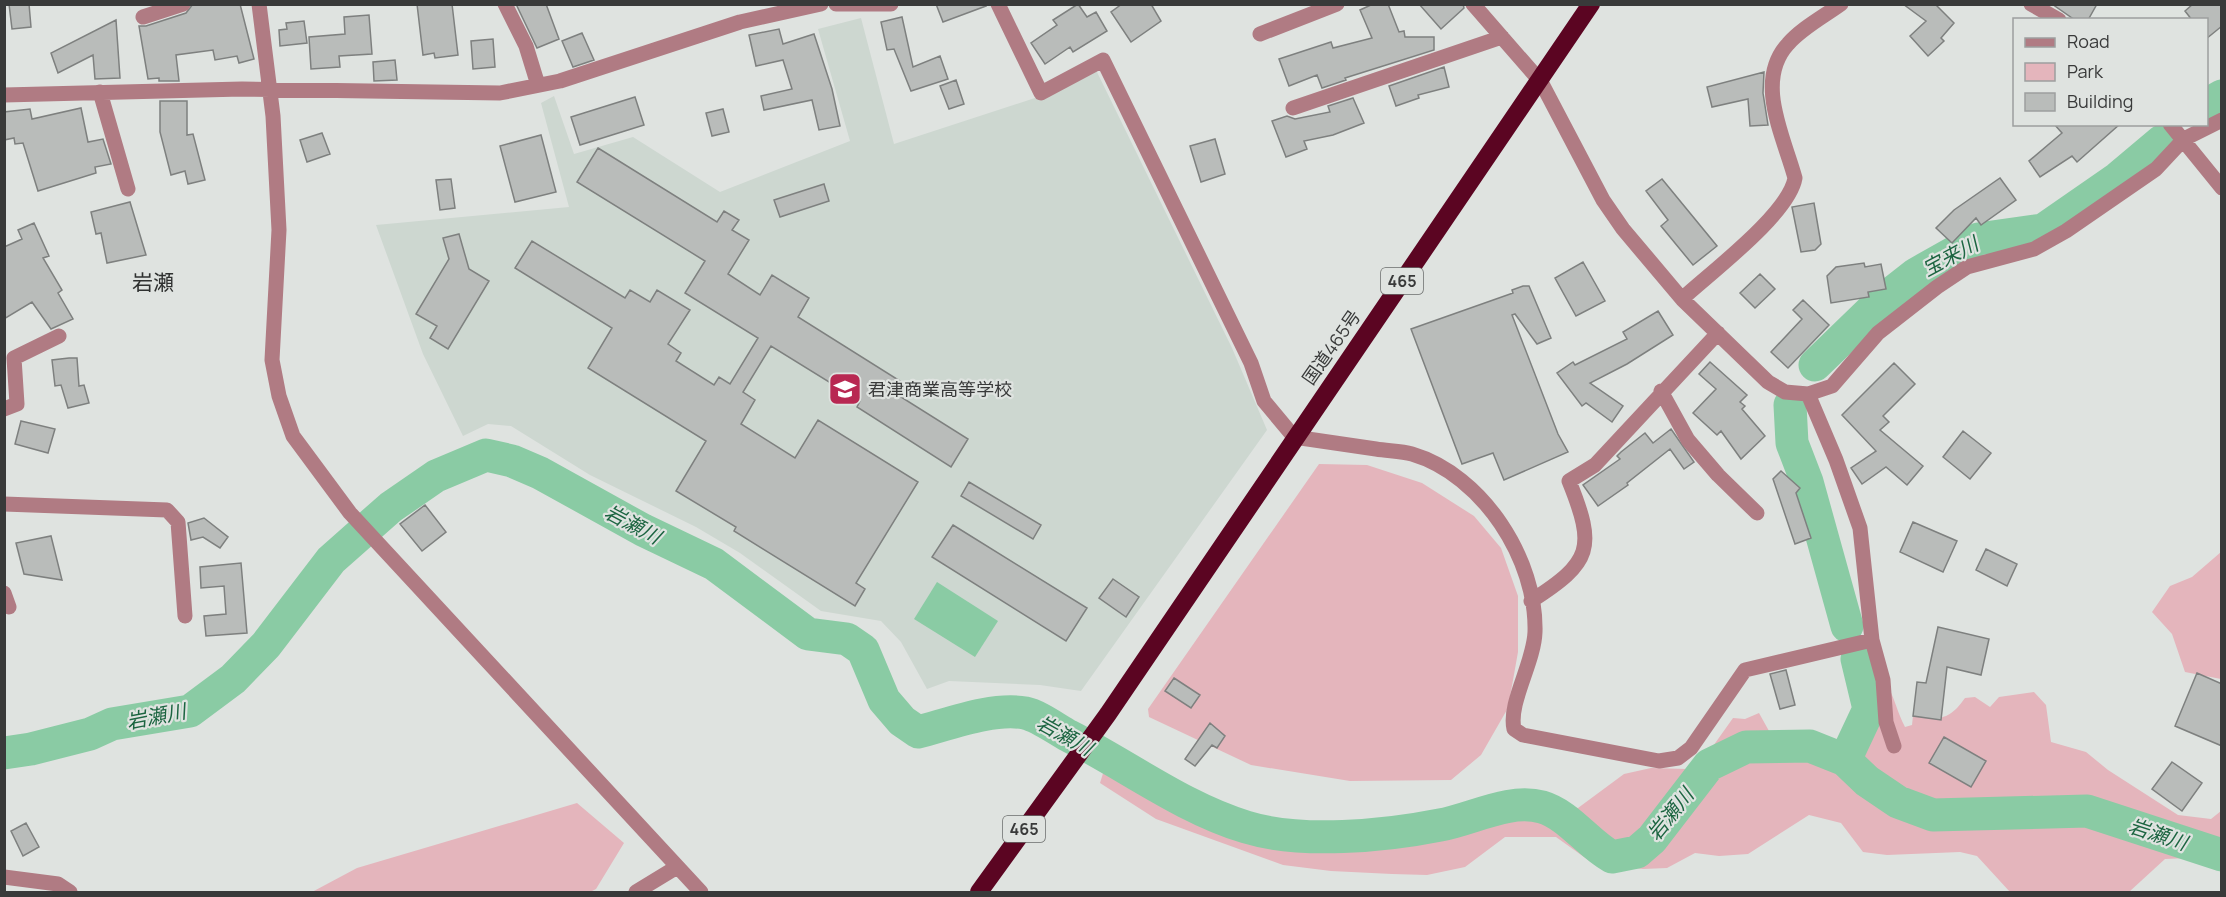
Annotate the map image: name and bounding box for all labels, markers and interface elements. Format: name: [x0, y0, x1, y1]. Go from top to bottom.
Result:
legend: [2013, 18, 2208, 126]
text: Road: [2067, 29, 2110, 53]
text: Park: [2067, 59, 2104, 83]
text: Building: [2067, 89, 2133, 113]
water label: 宝来川: [1917, 229, 1985, 282]
district label: 岩瀬: [132, 268, 174, 296]
road number: 465: [1381, 268, 1423, 294]
street label: 国道465号: [1296, 305, 1366, 389]
school or university icon: 君津商業高等学校: [827, 371, 863, 407]
place label: 君津商業高等学校: [868, 377, 1012, 401]
water label: 岩瀬川: [600, 498, 668, 551]
water label: 岩瀬川: [124, 697, 190, 735]
water label: 岩瀬川: [1032, 709, 1100, 762]
water label: 岩瀬川: [1641, 781, 1701, 846]
water label: 岩瀬川: [2125, 812, 2193, 857]
road number: 465: [1003, 816, 1045, 842]

